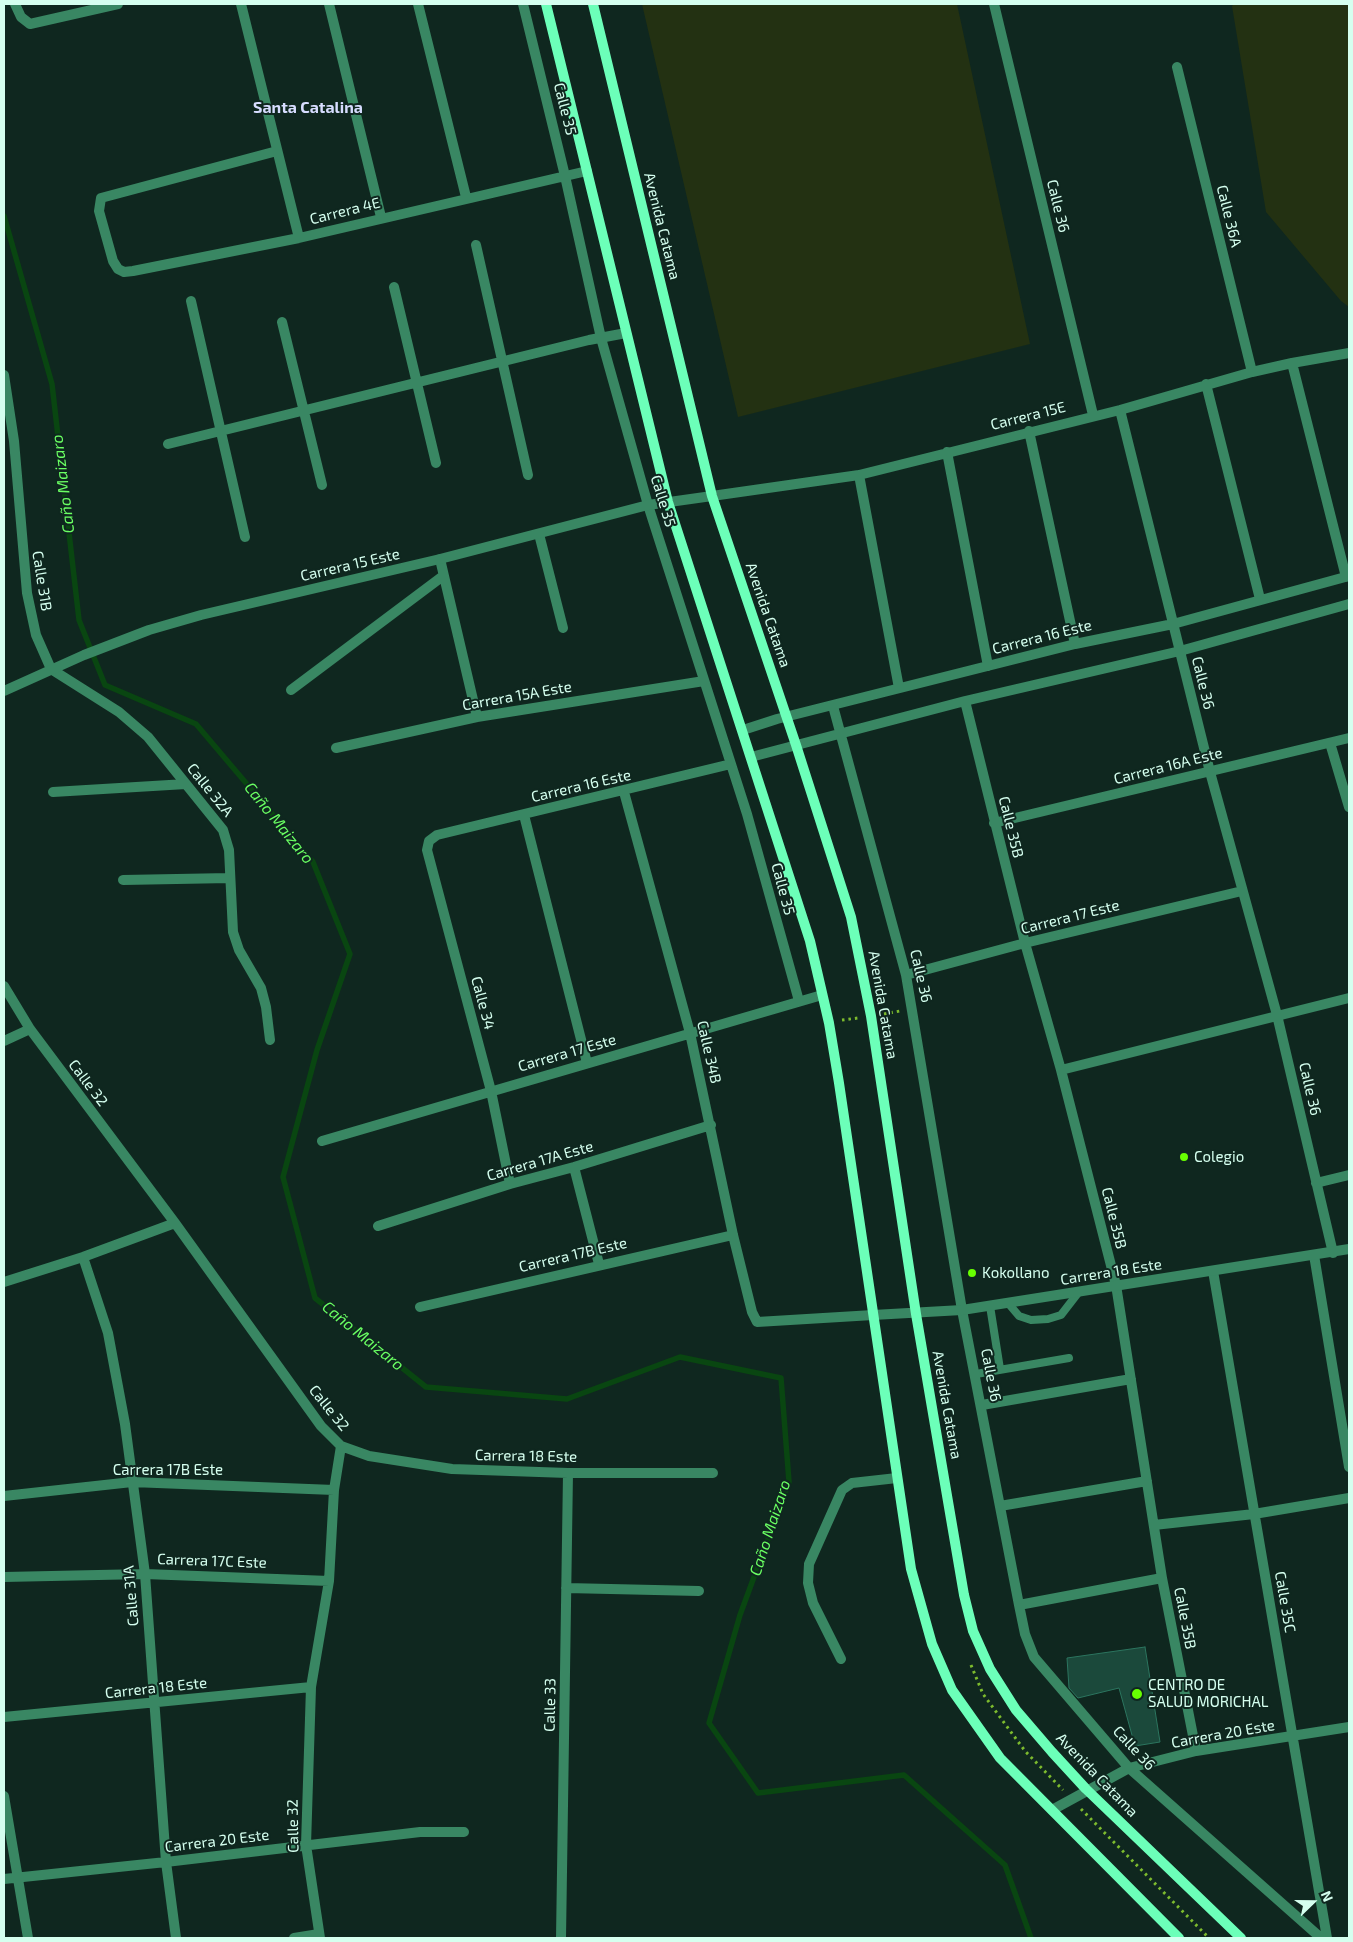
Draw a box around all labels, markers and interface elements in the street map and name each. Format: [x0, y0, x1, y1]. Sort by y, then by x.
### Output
street label: Calle 35 [550, 81, 580, 137]
district label: Santa Catalina [253, 98, 363, 118]
street label: Avenida Catama [640, 171, 684, 281]
street label: Calle 36 [1043, 178, 1073, 234]
street label: Calle 36A [1213, 183, 1245, 249]
street label: Carrera 4E [308, 194, 382, 228]
street label: Carrera 15E [989, 398, 1067, 434]
water label: Caño Maizaro [47, 433, 79, 535]
street label: Calle 35 [647, 473, 679, 529]
street label: Carrera 15 Este [299, 545, 401, 585]
street label: Calle 31B [28, 550, 56, 612]
street label: Avenida Catama [742, 560, 794, 670]
street label: Carrera 16 Este [990, 616, 1094, 658]
street label: Calle 36 [1188, 655, 1218, 711]
street label: Carrera 15A Este [461, 678, 573, 714]
street label: Carrera 16A Este [1112, 744, 1224, 788]
street label: Calle 32A [183, 760, 237, 820]
street label: Carrera 16 Este [529, 766, 633, 806]
water label: Caño Maizaro [240, 778, 318, 868]
street label: Calle 35B [995, 794, 1027, 860]
street label: Calle 35 [767, 861, 799, 917]
street label: Carrera 17 Este [1019, 896, 1121, 938]
street label: Calle 36 [906, 948, 936, 1004]
street label: Avenida Catama [865, 949, 901, 1061]
street label: Calle 34 [467, 974, 499, 1032]
street label: Calle 34B [693, 1019, 725, 1085]
street label: Carrera 17 Este [516, 1030, 618, 1076]
street label: Calle 32 [65, 1056, 111, 1110]
street label: Calle 36 [1295, 1061, 1325, 1117]
street label: Carrera 17A Este [485, 1137, 595, 1185]
place label: Colegio [1194, 1148, 1244, 1166]
marker: Colegio [1178, 1151, 1190, 1163]
street label: Calle 35B [1098, 1185, 1130, 1251]
street label: Carrera 17B Este [517, 1234, 629, 1276]
street label: Carrera 18 Este [1059, 1255, 1163, 1289]
place label: Kokollano [982, 1264, 1049, 1282]
marker: Kokollano [966, 1267, 978, 1279]
water label: Caño Maizaro [318, 1297, 408, 1375]
street label: Calle 36 [977, 1347, 1005, 1403]
street label: Avenida Catama [929, 1349, 965, 1461]
street label: Calle 32 [305, 1381, 353, 1435]
street label: Carrera 18 Este [475, 1446, 577, 1466]
street label: Carrera 17B Este [113, 1461, 223, 1479]
water label: Caño Maizaro [745, 1478, 795, 1578]
street label: Carrera 17C Este [157, 1550, 267, 1572]
street label: Calle 31A [119, 1565, 143, 1627]
street label: Calle 35C [1271, 1570, 1299, 1634]
street label: Calle 35B [1170, 1585, 1200, 1651]
street label: Carrera 18 Este [104, 1674, 208, 1702]
place label: CENTRO DE SALUD MORICHAL [1148, 1676, 1268, 1711]
street label: Calle 33 [541, 1678, 559, 1732]
marker: CENTRO DE SALUD MORICHAL [1130, 1687, 1144, 1701]
street label: Carrera 20 Este [1170, 1716, 1276, 1752]
street label: Calle 36 [1109, 1722, 1159, 1774]
street label: Avenida Catama [1052, 1729, 1142, 1821]
street label: Calle 32 [284, 1799, 302, 1853]
street label: Carrera 20 Este [164, 1826, 270, 1856]
north arrow [1288, 1877, 1338, 1927]
text: N [1318, 1888, 1337, 1904]

